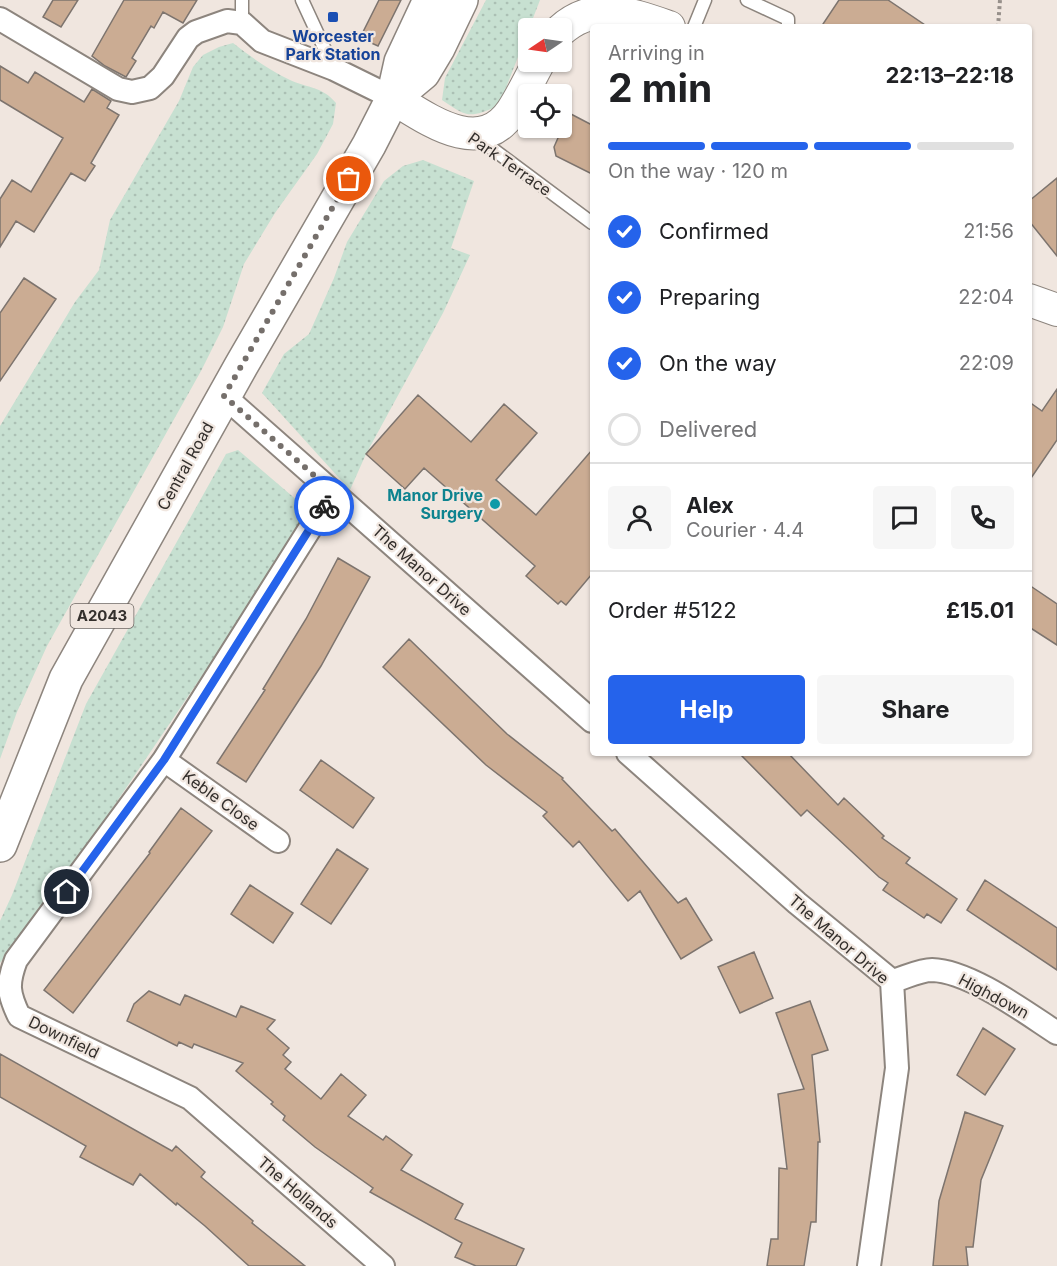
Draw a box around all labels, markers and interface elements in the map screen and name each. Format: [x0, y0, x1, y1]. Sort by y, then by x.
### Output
marker: Worcester Park Station [326, 10, 340, 24]
north arrow [518, 18, 572, 72]
map controls [518, 18, 572, 138]
place label: Worcester Park Station [286, 26, 380, 64]
text: Arriving in [608, 41, 705, 65]
text: 22:13–22:18 [885, 62, 1014, 88]
text: 2 min [608, 64, 712, 111]
button: locate [518, 84, 572, 138]
street label: Park Terrace [465, 128, 555, 200]
pin [323, 153, 374, 204]
text: On the way · 120 m [608, 159, 788, 183]
icon: bag [332, 162, 365, 195]
icon: check [608, 215, 641, 248]
text: Confirmed [659, 218, 769, 244]
text: 21:56 [963, 219, 1014, 243]
icon: check [608, 281, 641, 314]
text: Preparing [659, 284, 760, 310]
text: 22:04 [958, 285, 1014, 309]
icon: check [608, 347, 641, 380]
text: On the way [659, 350, 777, 376]
text: 22:09 [959, 351, 1014, 375]
text: Delivered [659, 416, 757, 442]
street label: Central Road [153, 418, 217, 514]
courier [294, 476, 354, 536]
place label: Manor Drive Surgery [387, 485, 483, 523]
button: person [608, 486, 671, 549]
button: chat [873, 486, 936, 549]
button: phone [951, 486, 1014, 549]
icon: bike [308, 490, 341, 523]
text: Alex [686, 492, 734, 518]
marker: Manor Drive Surgery [488, 497, 502, 511]
text: Courier · 4.4 [686, 518, 804, 542]
street label: The Manor Drive [368, 520, 476, 620]
text: Order #5122 [608, 597, 737, 623]
text: £15.01 [946, 597, 1014, 623]
road number: A2043 [70, 604, 134, 628]
button: Help [608, 675, 805, 744]
button: Share [817, 675, 1014, 744]
street label: Keble Close [179, 765, 263, 835]
pin [41, 866, 92, 917]
icon: home [50, 875, 83, 908]
street label: The Manor Drive [785, 890, 893, 988]
street label: Highdown [955, 969, 1033, 1023]
street label: Downfield [25, 1011, 103, 1063]
street label: The Hollands [254, 1152, 342, 1232]

